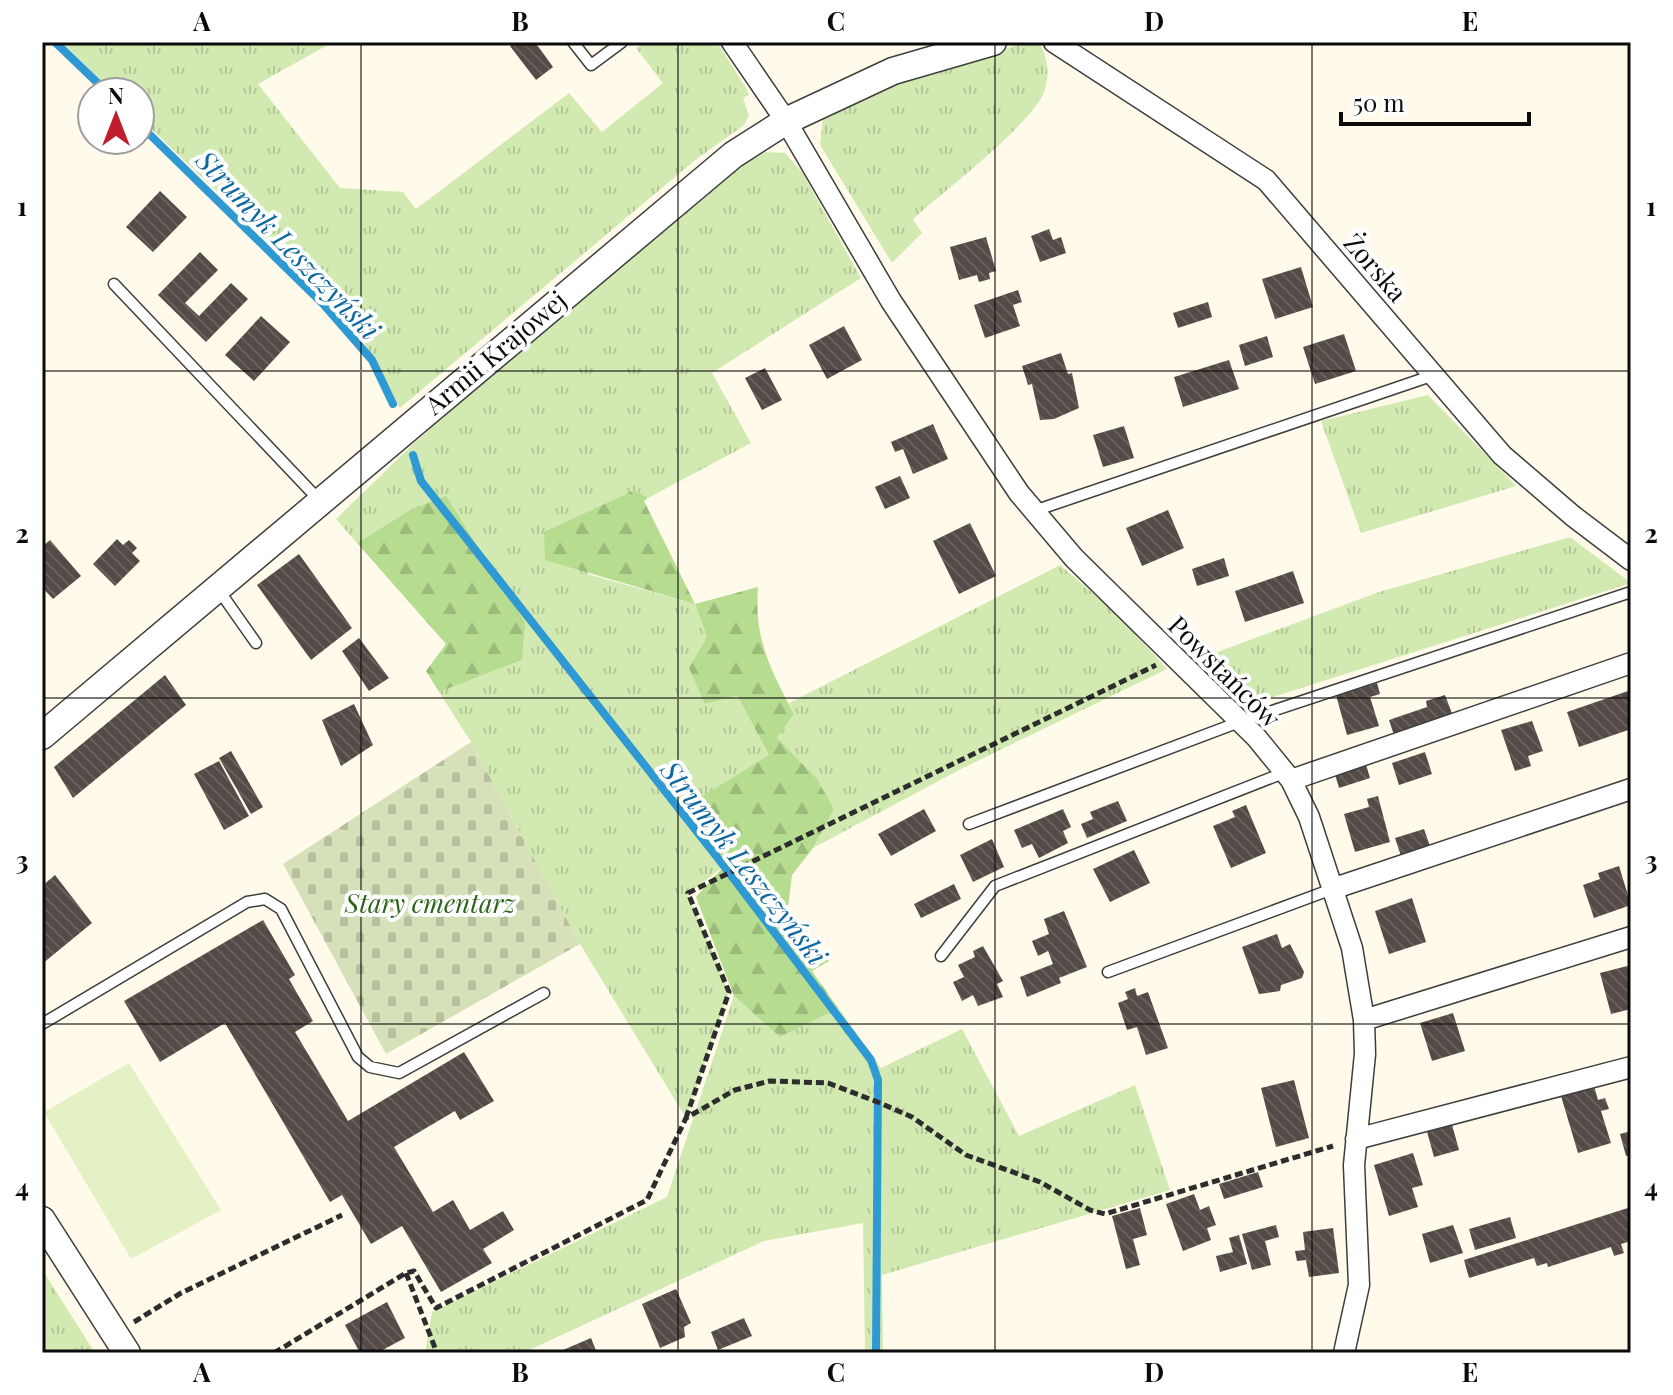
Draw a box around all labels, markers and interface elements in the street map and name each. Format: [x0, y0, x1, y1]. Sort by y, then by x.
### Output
text: A [192, 3, 211, 38]
text: B [511, 3, 529, 38]
text: C [827, 3, 845, 38]
text: D [1144, 3, 1164, 38]
text: E [1462, 3, 1478, 38]
north arrow [76, 76, 156, 156]
scale bar [1341, 76, 1529, 126]
text: N [108, 80, 124, 110]
text: 50 m [1353, 86, 1405, 118]
water label: Strumyk Leszczyński [188, 141, 389, 347]
text: 1 [17, 188, 27, 223]
text: 1 [1646, 188, 1656, 223]
street label: Żorska [1337, 225, 1415, 309]
street label: Armii Krajowej [416, 282, 573, 422]
text: 2 [15, 515, 29, 550]
text: 2 [1644, 515, 1658, 550]
street label: Powstańców [1161, 607, 1289, 735]
water label: Strumyk Leszczyński [653, 751, 837, 972]
text: 3 [16, 842, 28, 877]
text: 3 [1645, 842, 1657, 877]
park label: Stary cmentarz [344, 885, 517, 920]
text: 4 [15, 1169, 29, 1204]
text: 4 [1644, 1169, 1658, 1204]
text: A [192, 1354, 211, 1389]
text: B [511, 1354, 529, 1389]
text: C [827, 1354, 845, 1389]
text: D [1144, 1354, 1164, 1389]
text: E [1462, 1354, 1478, 1389]

